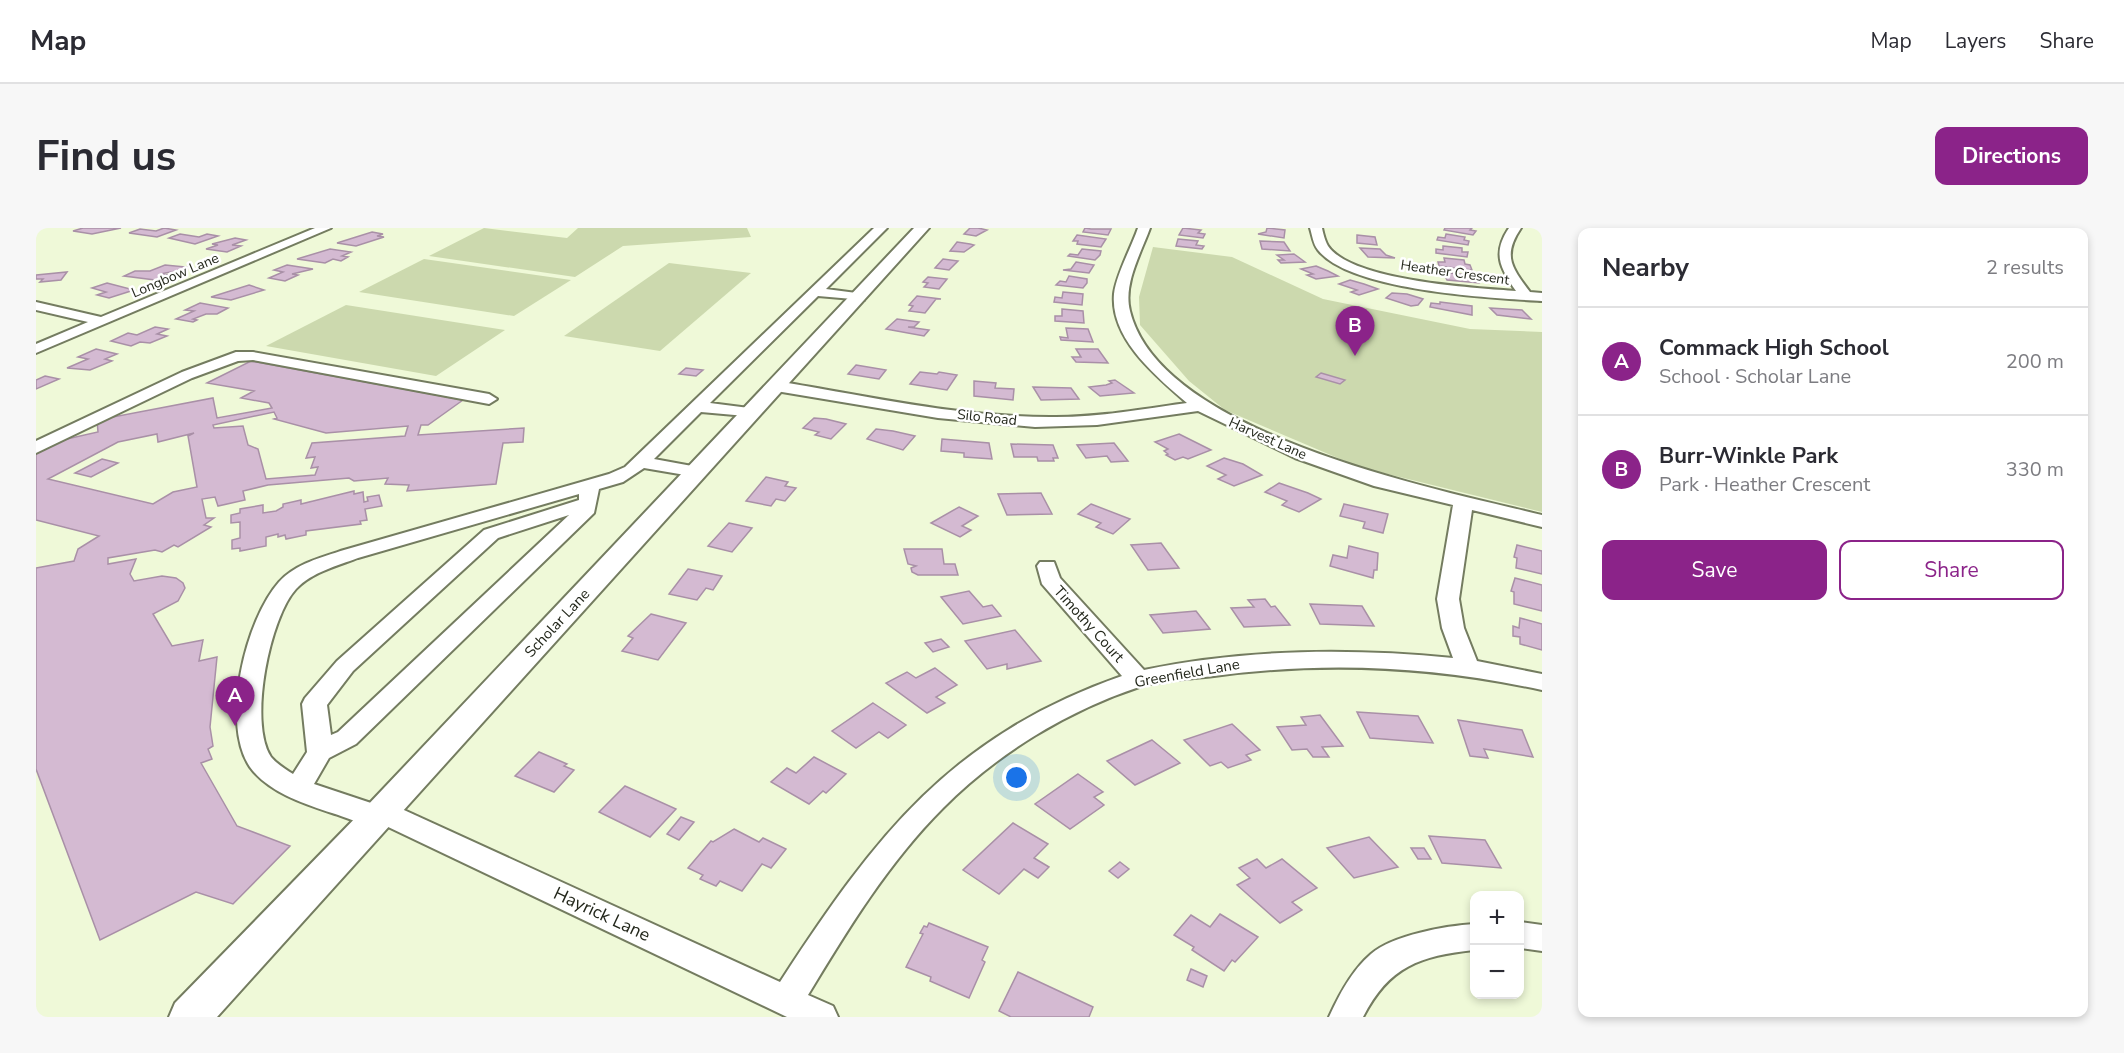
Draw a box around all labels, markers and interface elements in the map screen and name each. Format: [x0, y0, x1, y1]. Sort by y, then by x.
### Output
text: Map [30, 22, 86, 60]
text: Map [1870, 27, 1912, 55]
text: Layers [1945, 27, 2006, 55]
text: Share [2039, 27, 2094, 55]
button: Directions [1935, 127, 2088, 185]
text: Find us [36, 128, 176, 185]
street label: Longbow Lane [129, 249, 222, 302]
text: Nearby [1602, 250, 1689, 285]
text: 2 results [1986, 254, 2064, 281]
street label: Heather Crescent [1399, 255, 1511, 290]
pin: B [1336, 306, 1374, 356]
text: Commack High School [1659, 333, 1889, 363]
text: A [1614, 348, 1629, 375]
text: 200 m [2006, 348, 2064, 375]
text: School · Scholar Lane [1659, 363, 1851, 390]
street label: Silo Road [956, 405, 1018, 430]
street label: Harvest Lane [1226, 413, 1310, 464]
text: Burr-Winkle Park [1659, 441, 1838, 471]
text: B [1615, 456, 1628, 483]
text: 330 m [2006, 456, 2064, 483]
text: Park · Heather Crescent [1659, 471, 1870, 498]
button: Save [1602, 540, 1827, 600]
button: Share [1839, 540, 2064, 600]
street label: Timothy Court [1049, 582, 1129, 667]
street label: Scholar Lane [520, 584, 594, 662]
street label: Greenfield Lane [1133, 654, 1241, 692]
pin: A [216, 676, 254, 726]
your location [1002, 763, 1031, 792]
street label: Hayrick Lane [550, 881, 654, 947]
map controls [1470, 891, 1524, 999]
button: + [1470, 891, 1524, 945]
button: − [1470, 945, 1524, 999]

